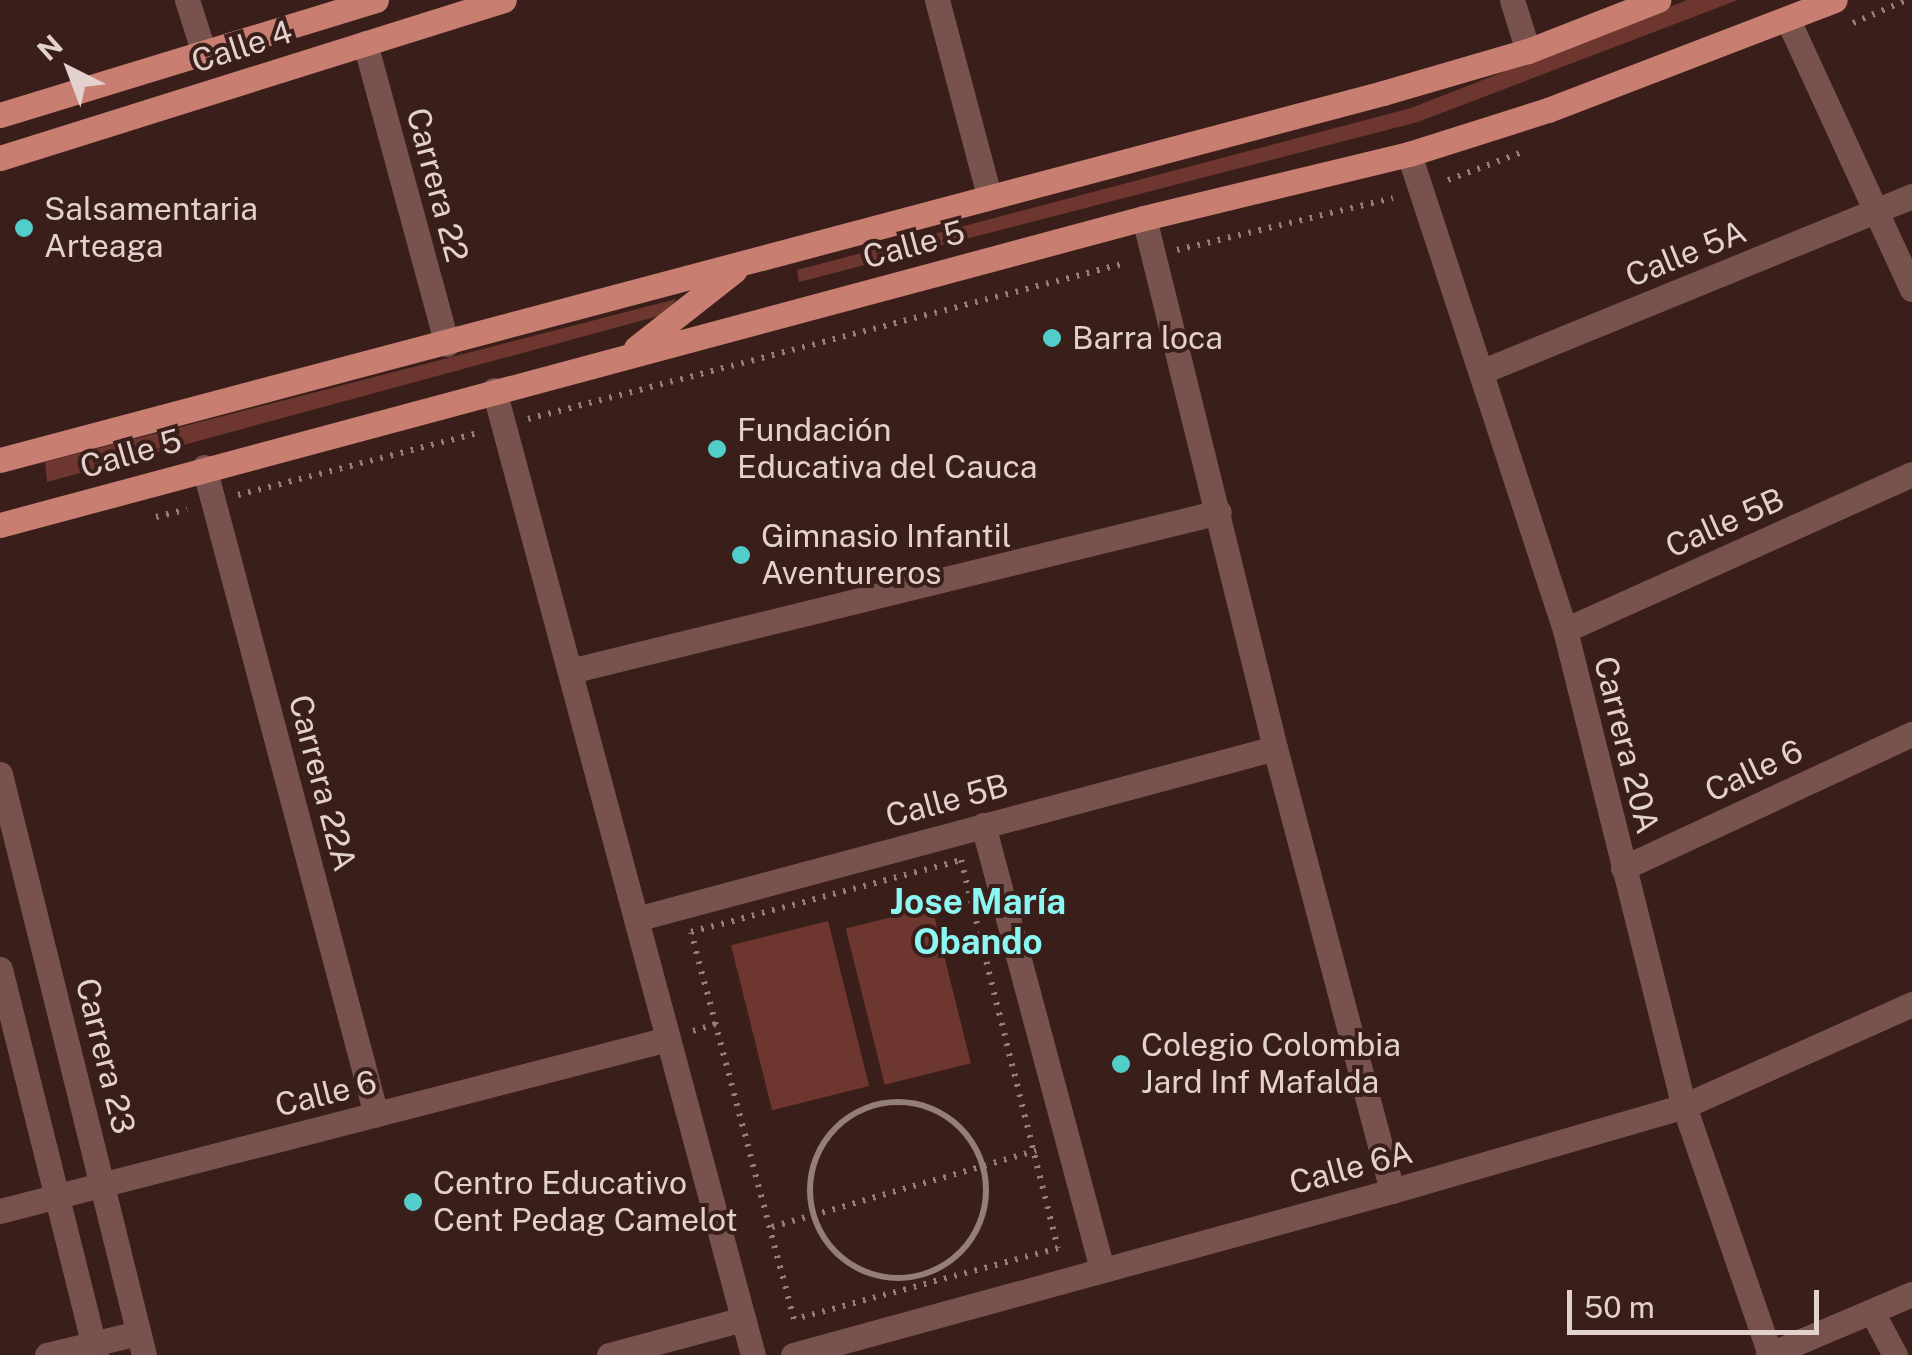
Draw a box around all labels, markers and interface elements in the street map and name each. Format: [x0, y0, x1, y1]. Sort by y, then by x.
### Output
street label: Calle 4 [187, 13, 297, 81]
north arrow [20, 20, 120, 120]
text: N [30, 28, 69, 67]
street label: Carrera 22 [398, 104, 476, 266]
place label: Salsamentaria Arteaga [44, 191, 258, 266]
street label: Calle 5A [1620, 212, 1752, 296]
street label: Calle 5 [859, 213, 969, 277]
marker: Salsamentaria Arteaga [13, 217, 35, 239]
place label: Barra loca [1072, 319, 1223, 357]
marker: Barra loca [1041, 327, 1063, 349]
place label: Fundación Educativa del Cauca [737, 412, 1038, 487]
street label: Calle 5 [76, 421, 186, 487]
marker: Fundación Educativa del Cauca [706, 438, 728, 460]
street label: Calle 5B [1660, 480, 1790, 566]
place label: Gimnasio Infantil Aventureros [761, 518, 1012, 593]
marker: Gimnasio Infantil Aventureros [730, 544, 752, 566]
street label: Carrera 20A [1585, 652, 1667, 838]
street label: Carrera 22A [280, 691, 364, 875]
street label: Calle 6 [1699, 732, 1809, 810]
street label: Calle 5B [881, 766, 1013, 836]
district label: Jose María Obando [890, 881, 1066, 963]
street label: Carrera 23 [67, 974, 143, 1138]
place label: Colegio Colombia Jard Inf Mafalda [1141, 1027, 1401, 1102]
marker: Colegio Colombia Jard Inf Mafalda [1110, 1053, 1132, 1075]
street label: Calle 6 [271, 1063, 381, 1125]
street label: Calle 6A [1285, 1133, 1417, 1203]
place label: Centro Educativo Cent Pedag Camelot [433, 1165, 738, 1240]
marker: Centro Educativo Cent Pedag Camelot [402, 1191, 424, 1213]
scale bar [1572, 1270, 1824, 1332]
text: 50 m [1584, 1289, 1655, 1325]

